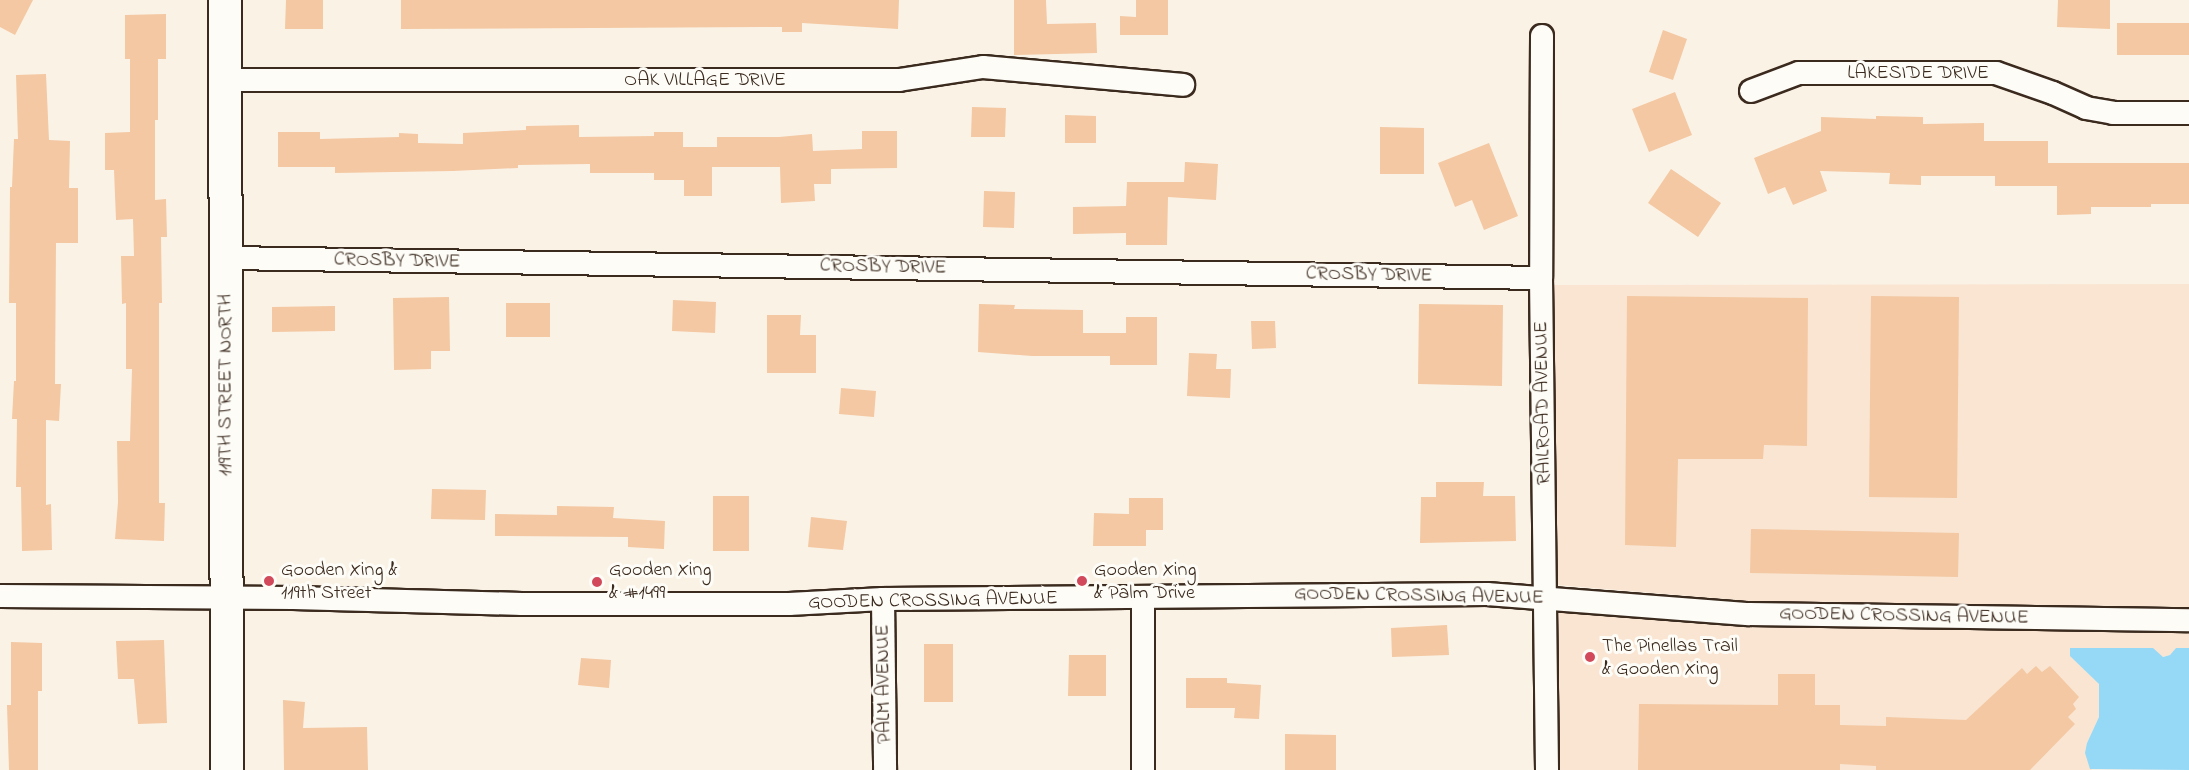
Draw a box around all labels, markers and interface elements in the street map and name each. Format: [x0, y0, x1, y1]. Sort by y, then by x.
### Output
street label: LAKESIDE DRIVE [1847, 61, 1989, 85]
street label: OAK VILLAGE DRIVE [624, 68, 786, 92]
street label: CROSBY DRIVE [333, 248, 461, 274]
street label: CROSBY DRIVE [819, 254, 947, 280]
street label: CROSBY DRIVE [1305, 262, 1433, 288]
street label: 119TH STREET NORTH [214, 294, 238, 476]
street label: RAILROAD AVENUE [1530, 321, 1556, 485]
place label: Gooden Xing & 119th Street [281, 558, 398, 605]
place label: Gooden Xing & #1499 [609, 558, 711, 605]
place label: Gooden Xing & Palm Drive [1094, 558, 1196, 605]
marker: Gooden Xing & 119th Street [262, 574, 276, 588]
marker: Gooden Xing & Palm Drive [1075, 574, 1089, 588]
marker: Gooden Xing & #1499 [590, 575, 604, 589]
street label: GOODEN CROSSING AVENUE [1294, 582, 1544, 610]
street label: GOODEN CROSSING AVENUE [808, 587, 1058, 615]
street label: GOODEN CROSSING AVENUE [1779, 602, 2029, 630]
street label: PALM AVENUE [871, 624, 897, 744]
place label: The Pinellas Trail & Gooden Xing [1602, 634, 1738, 681]
marker: The Pinellas Trail & Gooden Xing [1583, 650, 1597, 664]

